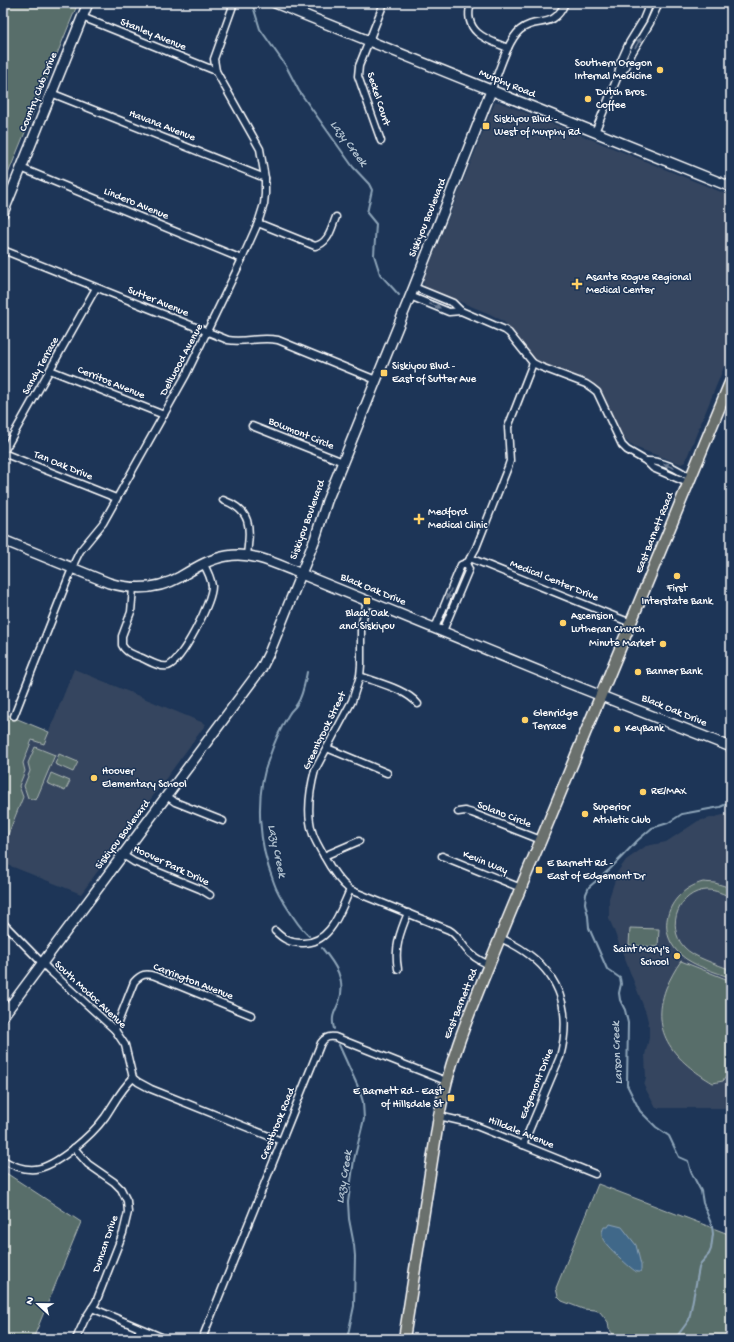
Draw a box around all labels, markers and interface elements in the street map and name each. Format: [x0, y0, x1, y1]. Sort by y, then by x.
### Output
street label: Stanley Avenue [118, 16, 188, 54]
one-way arrow [634, 38, 642, 48]
street label: Country Club Drive [18, 50, 60, 133]
place label: Southern Oregon Internal Medicine [575, 58, 653, 83]
marker: Southern Oregon Internal Medicine [655, 65, 665, 75]
street label: Murphy Road [477, 67, 539, 101]
street label: Seckel Court [364, 71, 393, 129]
place label: Dutch Bros. Coffee [595, 87, 648, 112]
marker: Dutch Bros. Coffee [583, 94, 593, 104]
street label: Havana Avenue [127, 108, 197, 144]
place label: Siskiyou Blvd - West of Murphy Rd [494, 114, 582, 139]
water label: Lazy Creek [326, 118, 371, 171]
marker: Siskiyou Blvd - West of Murphy Rd [481, 121, 491, 131]
street label: Siskiyou Boulevard [407, 176, 450, 259]
street label: Lindero Avenue [102, 186, 171, 223]
place label: Asante Rogue Regional Medical Center [586, 272, 692, 297]
marker: Asante Rogue Regional Medical Center [571, 278, 583, 290]
street label: Sutter Avenue [126, 284, 190, 320]
one-way arrow [429, 304, 441, 310]
street label: Dellwood Avenue [158, 322, 206, 399]
street label: Sandy Terrace [20, 335, 62, 397]
place label: Siskiyou Blvd - East of Sutter Ave [392, 361, 477, 386]
street label: Cerritos Avenue [75, 364, 147, 402]
marker: Siskiyou Blvd - East of Sutter Ave [379, 368, 389, 378]
street label: Bowmont Circle [265, 415, 336, 453]
street label: Tan Oak Drive [31, 448, 94, 483]
one-way arrow [663, 462, 675, 468]
street label: Siskiyou Boulevard [288, 477, 328, 561]
street label: East Barnett Road [633, 489, 677, 575]
place label: Medford Medical Clinic [428, 506, 488, 532]
marker: Medford Medical Clinic [413, 513, 425, 525]
street label: Medical Center Drive [508, 558, 600, 604]
street label: Black Oak Drive [338, 571, 408, 609]
marker: First Interstate Bank [672, 571, 682, 581]
place label: First Interstate Bank [641, 583, 714, 608]
one-way arrow [446, 588, 452, 599]
marker: Black Oak and Siskiyou [362, 596, 372, 606]
place label: Black Oak and Siskiyou [339, 608, 395, 633]
place label: Ascension Lutheran Church [571, 611, 645, 636]
marker: Ascension Lutheran Church [558, 618, 568, 628]
place label: Minute Market [589, 638, 657, 650]
marker: Minute Market [658, 639, 668, 649]
place label: Banner Bank [645, 666, 703, 678]
marker: Banner Bank [633, 667, 643, 677]
street label: Greenbrook Street [301, 689, 350, 772]
street label: Black Oak Drive [639, 692, 709, 730]
place label: Glenridge Terrace [532, 708, 578, 733]
marker: Glenridge Terrace [520, 715, 530, 725]
place label: KeyBank [625, 723, 665, 735]
marker: KeyBank [612, 724, 622, 734]
place label: Hoover Elementary School [102, 766, 187, 791]
marker: Hoover Elementary School [89, 773, 99, 783]
place label: RE/MAX [651, 786, 687, 798]
marker: RE/MAX [638, 787, 648, 797]
street label: Siskiyou Boulevard [93, 797, 154, 872]
street label: Solano Circle [475, 799, 533, 831]
place label: Superior Athletic Club [593, 802, 651, 827]
marker: Superior Athletic Club [580, 809, 590, 819]
water label: Lazy Creek [264, 823, 289, 880]
street label: Hoover Park Drive [131, 843, 211, 889]
street label: Kevin Way [461, 849, 510, 878]
place label: E Barnett Rd - East of Edgemont Dr [547, 858, 646, 883]
marker: E Barnett Rd - East of Edgemont Dr [534, 865, 544, 875]
place label: Saint Mary's School [613, 944, 670, 969]
marker: Saint Mary's School [672, 951, 682, 961]
street label: South Modoc Avenue [52, 959, 129, 1032]
street label: Carrington Avenue [151, 961, 235, 1003]
street label: East Barnett Rd [441, 966, 481, 1041]
water label: Larson Creek [609, 1020, 627, 1085]
street label: Edgemont Drive [517, 1047, 557, 1121]
street label: Crestbrook Road [258, 1085, 299, 1162]
place label: E Barnett Rd - East of Hillsdale St [353, 1086, 445, 1111]
marker: E Barnett Rd - East of Hillsdale St [446, 1093, 456, 1103]
street label: Hilldale Avenue [486, 1114, 556, 1152]
water label: Lazy Creek [334, 1148, 356, 1205]
street label: Duncan Drive [90, 1214, 121, 1275]
north arrow [18, 1284, 58, 1324]
text: N [24, 1295, 37, 1307]

